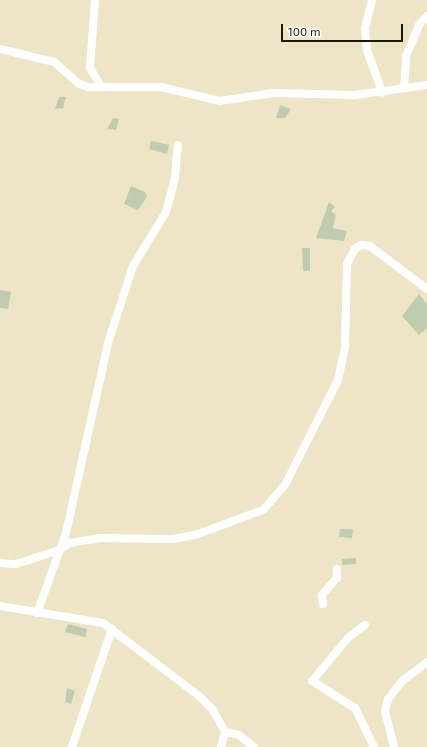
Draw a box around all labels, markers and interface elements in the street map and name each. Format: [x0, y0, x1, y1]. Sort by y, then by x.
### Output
scale bar [283, 16, 405, 42]
text: 100 m [288, 24, 320, 38]

